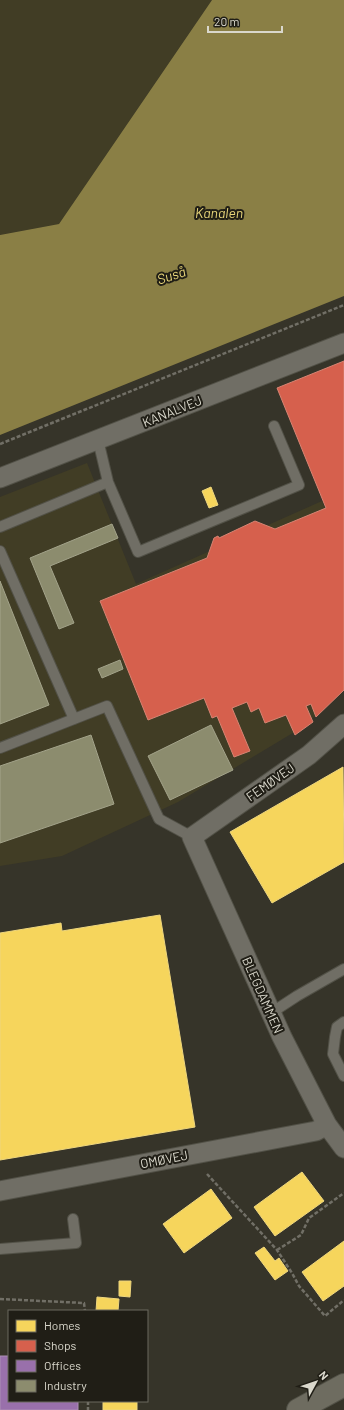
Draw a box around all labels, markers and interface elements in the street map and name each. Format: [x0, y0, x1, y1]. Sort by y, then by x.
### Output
scale bar [208, 8, 282, 34]
text: 20 m [214, 14, 240, 28]
water label: Kanalen [195, 204, 243, 221]
water label: Suså [155, 262, 187, 288]
street label: KANALVEJ [140, 392, 204, 430]
street label: FEMØVEJ [243, 760, 297, 804]
street label: BLEGDAMMEN [239, 954, 287, 1036]
street label: OMØVEJ [139, 1147, 189, 1171]
legend [8, 1310, 148, 1402]
text: Homes [44, 1318, 81, 1332]
text: Shops [44, 1338, 77, 1352]
text: Offices [44, 1358, 81, 1372]
north arrow [296, 1362, 336, 1402]
text: N [317, 1368, 331, 1382]
text: Industry [44, 1378, 87, 1392]

